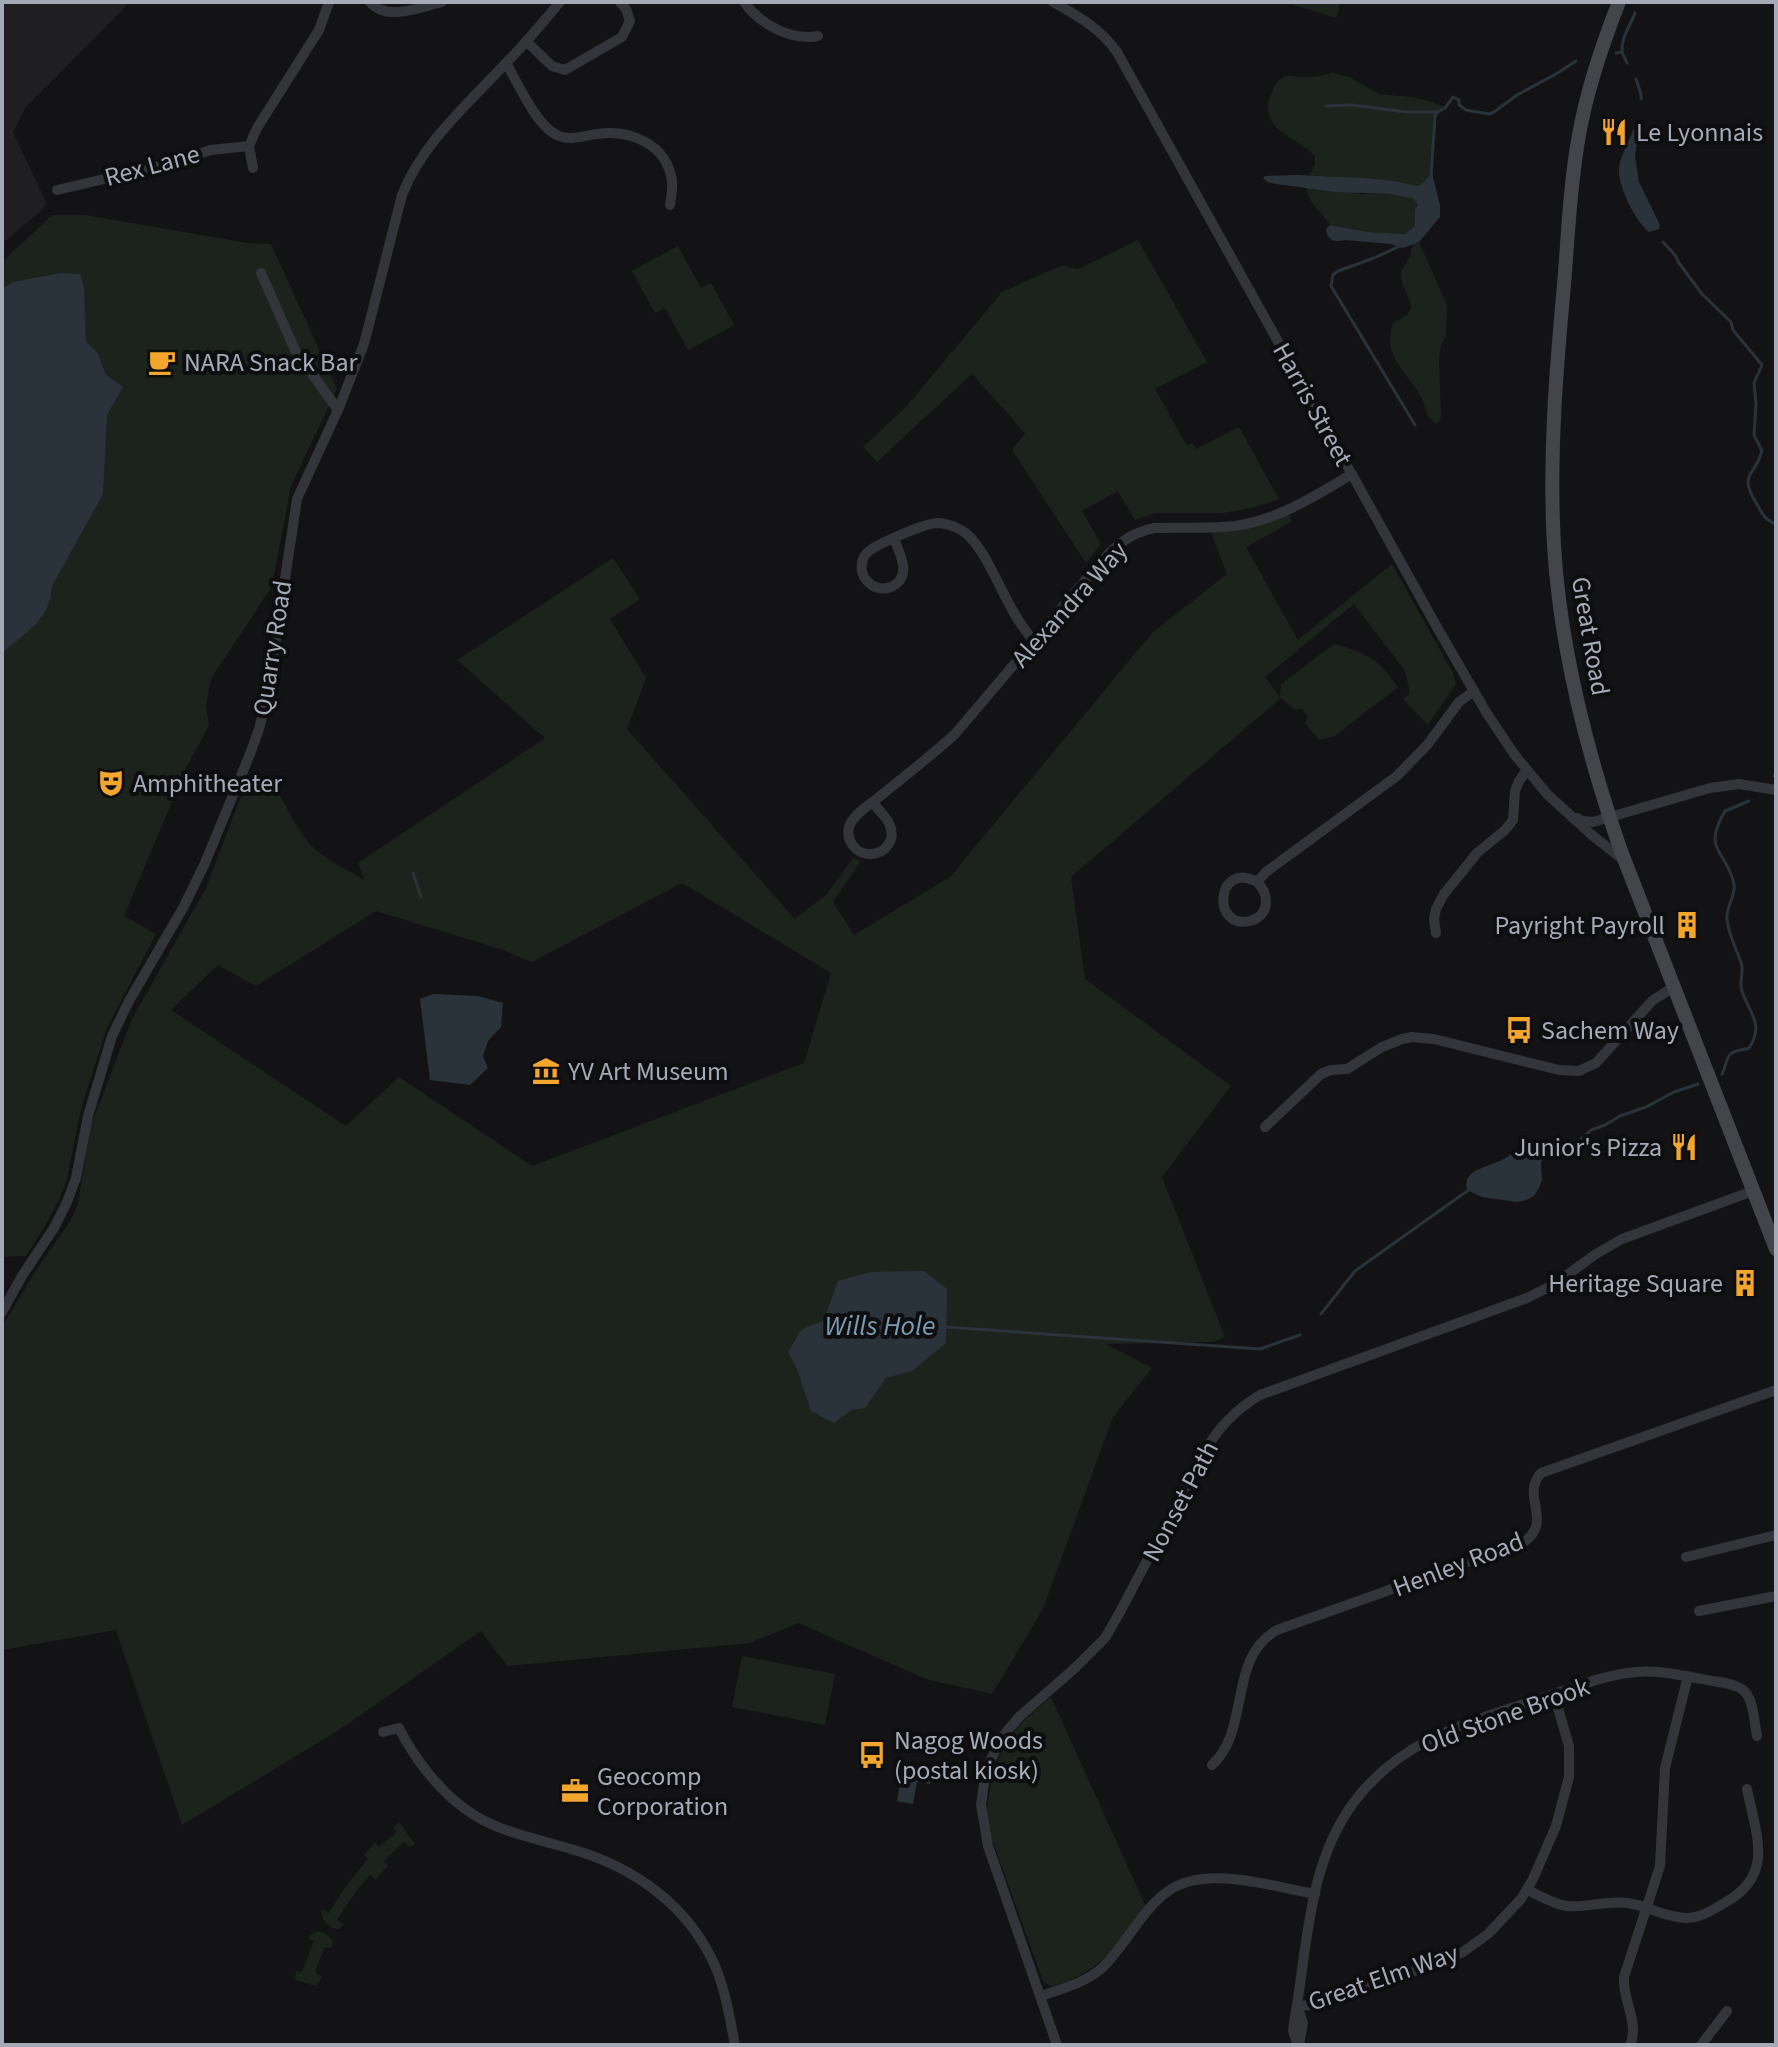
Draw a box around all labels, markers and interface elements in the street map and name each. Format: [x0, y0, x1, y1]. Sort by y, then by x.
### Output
place label: Le Lyonnais [1636, 114, 1763, 151]
restaurant icon: Le Lyonnais [1599, 117, 1629, 147]
street label: Rex Lane [101, 135, 204, 196]
street label: Harris Street [1263, 336, 1362, 473]
place label: NARA Snack Bar [184, 344, 358, 381]
cafe icon: NARA Snack Bar [147, 347, 177, 377]
street label: Alexandra Way [1003, 533, 1136, 676]
street label: Great Road [1562, 574, 1619, 698]
street label: Quarry Road [244, 578, 301, 718]
place label: Amphitheater [133, 765, 283, 802]
theatre icon: Amphitheater [96, 768, 126, 798]
place label: Payright Payroll [1495, 907, 1665, 944]
building icon: Payright Payroll [1672, 910, 1702, 940]
place label: Sachem Way [1541, 1012, 1679, 1049]
bus stop icon: Sachem Way [1504, 1015, 1534, 1045]
place label: YV Art Museum [567, 1053, 729, 1090]
museum icon: YV Art Museum [531, 1056, 561, 1086]
place label: Junior's Pizza [1514, 1129, 1662, 1166]
restaurant icon: Junior's Pizza [1669, 1132, 1699, 1162]
place label: Heritage Square [1548, 1265, 1723, 1302]
building icon: Heritage Square [1730, 1268, 1760, 1298]
water label: Wills Hole [825, 1306, 935, 1346]
street label: Nonset Path [1133, 1434, 1228, 1568]
street label: Henley Road [1388, 1523, 1529, 1606]
street label: Old Stone Brook [1416, 1668, 1595, 1763]
place label: Nagog Woods (postal kiosk) [894, 1722, 1043, 1789]
bus stop icon: Nagog Woods (postal kiosk) [857, 1740, 887, 1770]
place label: Geocomp Corporation [597, 1758, 728, 1825]
office icon: Geocomp Corporation [560, 1776, 590, 1806]
street label: Great Elm Way [1303, 1935, 1463, 2020]

